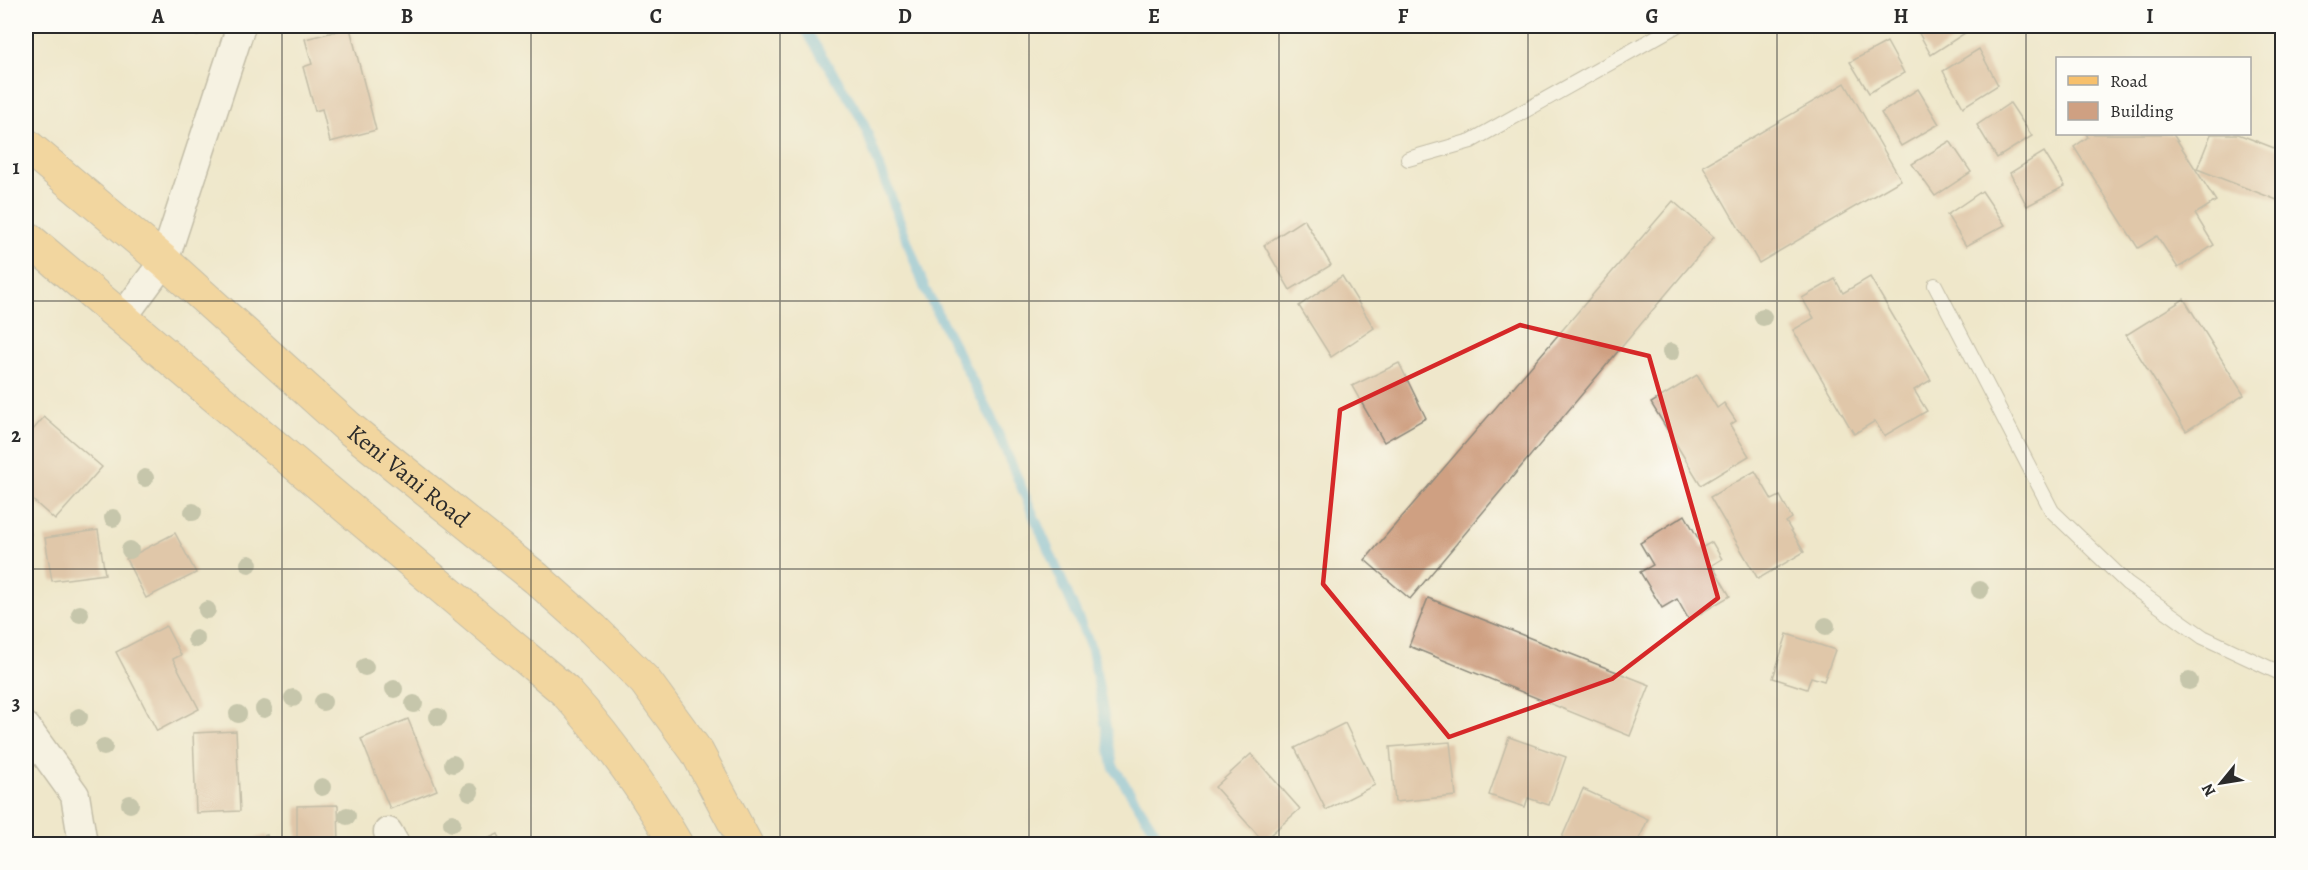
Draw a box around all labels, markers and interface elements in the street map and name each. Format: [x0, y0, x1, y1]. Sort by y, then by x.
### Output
text: A [151, 3, 165, 30]
text: B [401, 3, 413, 30]
text: C [650, 3, 662, 30]
text: D [898, 3, 912, 30]
text: E [1148, 3, 1160, 30]
text: F [1398, 3, 1409, 30]
text: G [1645, 3, 1659, 30]
text: H [1894, 3, 1909, 30]
text: I [2146, 3, 2154, 30]
legend [2056, 57, 2251, 135]
text: Road [2110, 69, 2148, 93]
text: Building [2110, 99, 2174, 123]
text: 1 [12, 154, 20, 181]
street label: Keni Vani Road [341, 417, 477, 535]
text: 2 [11, 422, 21, 449]
text: 3 [12, 690, 20, 717]
north arrow [2191, 753, 2251, 813]
text: N [2196, 779, 2221, 801]

